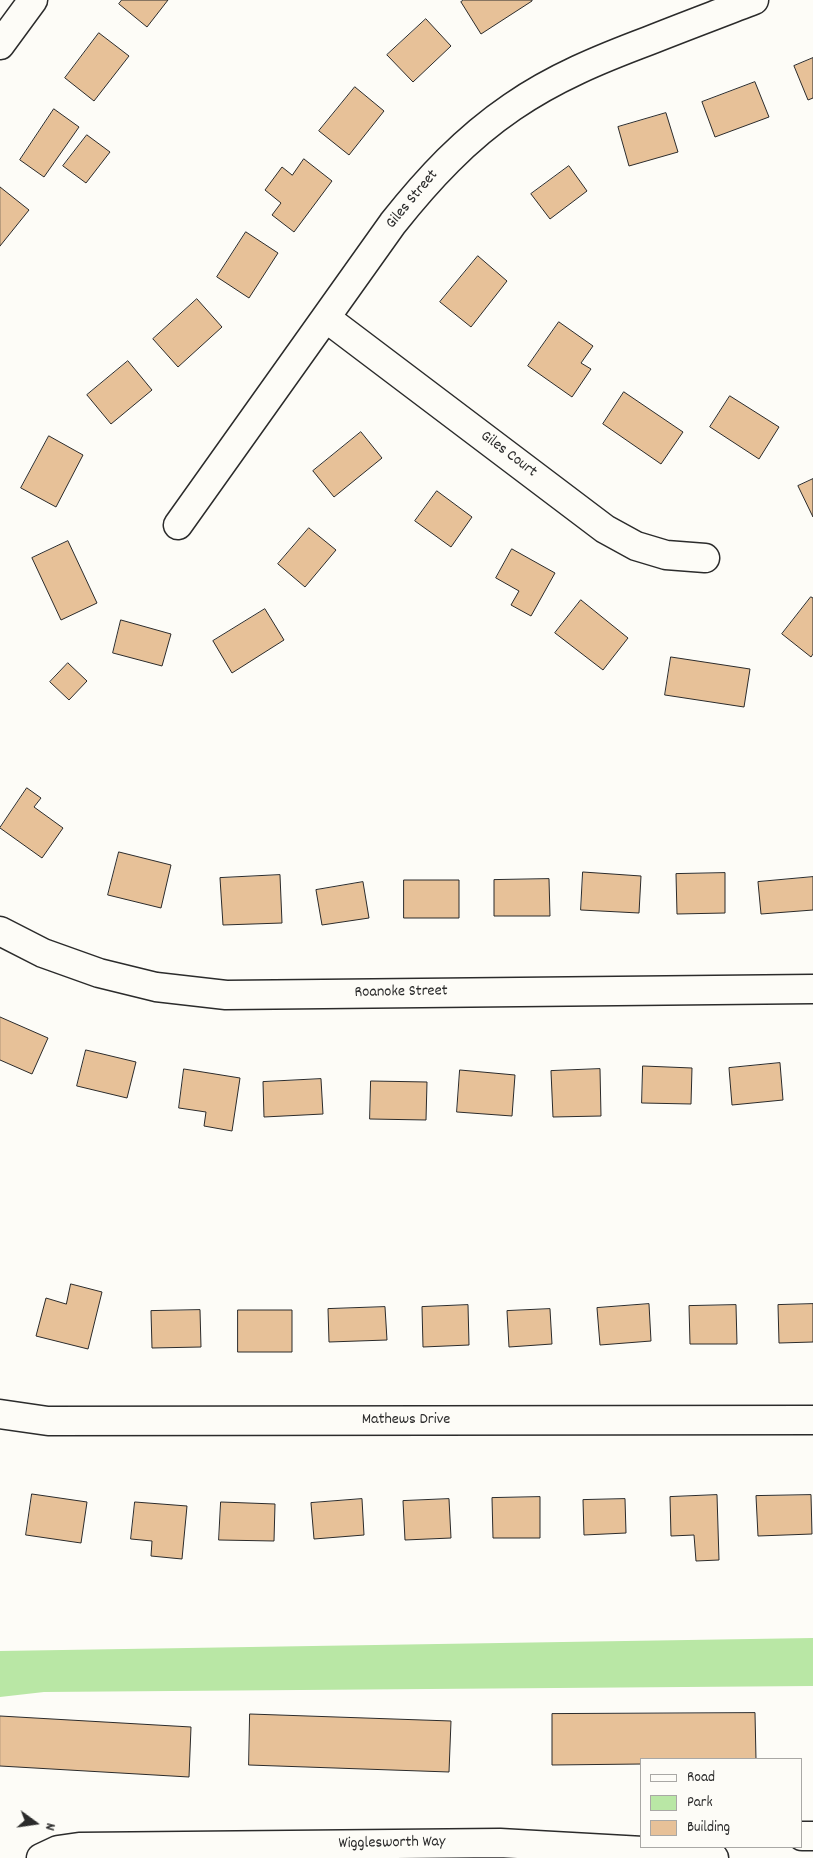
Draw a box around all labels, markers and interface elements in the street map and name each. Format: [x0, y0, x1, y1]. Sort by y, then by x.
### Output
street label: Giles Street [383, 167, 443, 233]
street label: Giles Court [476, 427, 540, 483]
street label: Roanoke Street [354, 983, 448, 1003]
street label: Mathews Drive [362, 1411, 450, 1431]
legend [640, 1758, 803, 1848]
text: Road [687, 1767, 715, 1789]
text: Park [687, 1792, 713, 1814]
north arrow [10, 1798, 60, 1848]
text: Building [687, 1817, 730, 1839]
text: N [39, 1821, 60, 1832]
street label: Wigglesworth Way [338, 1833, 446, 1855]

